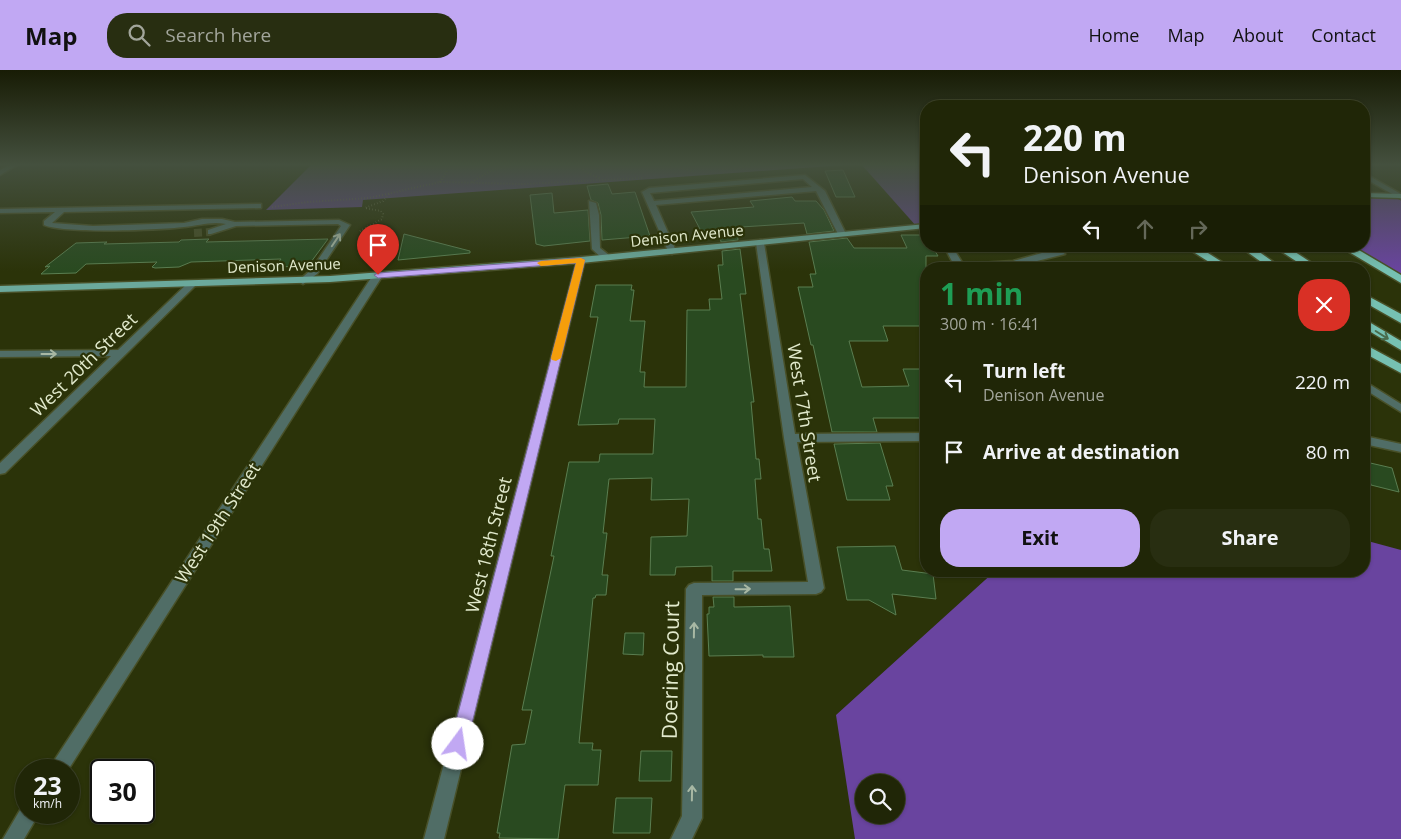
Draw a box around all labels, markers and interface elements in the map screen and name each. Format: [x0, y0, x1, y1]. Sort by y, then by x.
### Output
search box [107, 13, 457, 58]
text: Map [25, 19, 77, 52]
icon: search [125, 21, 153, 49]
text: Search here [165, 22, 271, 48]
text: Home [1089, 23, 1139, 47]
text: Map [1167, 23, 1205, 47]
text: About [1233, 23, 1283, 47]
text: Contact [1311, 23, 1376, 47]
text: 220 m [1023, 114, 1127, 161]
icon: left [940, 120, 1005, 185]
text: Denison Avenue [1023, 159, 1190, 189]
icon: left [1078, 215, 1106, 243]
icon: ahead [1131, 215, 1159, 243]
icon: right [1184, 215, 1212, 243]
street label: Denison Avenue [629, 219, 745, 251]
pin [357, 224, 399, 275]
icon: arrive [364, 231, 392, 259]
one-way arrow [331, 233, 341, 247]
street label: Denison Avenue [227, 253, 341, 277]
text: 1 min [940, 273, 1023, 314]
button: close [1298, 279, 1350, 331]
street label: West 20th Street [25, 307, 142, 421]
text: 300 m · 16:41 [940, 313, 1040, 335]
one-way arrow [1375, 330, 1389, 340]
street label: West 17th Street [782, 342, 828, 484]
one-way arrow [40, 349, 56, 359]
text: Turn left [983, 358, 1065, 384]
icon: left [940, 368, 968, 396]
text: 220 m [1295, 369, 1350, 395]
text: Denison Avenue [983, 384, 1104, 406]
icon: arrive [940, 438, 968, 466]
text: Arrive at destination [983, 439, 1180, 465]
text: 80 m [1306, 439, 1350, 465]
street label: West 19th Street [169, 457, 265, 587]
street label: West 18th Street [460, 474, 517, 615]
button: Exit [940, 509, 1140, 567]
button: Share [1150, 509, 1350, 567]
one-way arrow [734, 584, 751, 594]
street label: Doering Court [655, 601, 685, 739]
one-way arrow [689, 623, 699, 639]
position arrow [431, 717, 483, 769]
speed limit sign: 30 [90, 759, 155, 824]
text: 23 [33, 768, 62, 802]
map controls [855, 774, 905, 824]
button: search [855, 774, 905, 824]
one-way arrow [687, 785, 697, 802]
text: km/h [33, 795, 62, 812]

